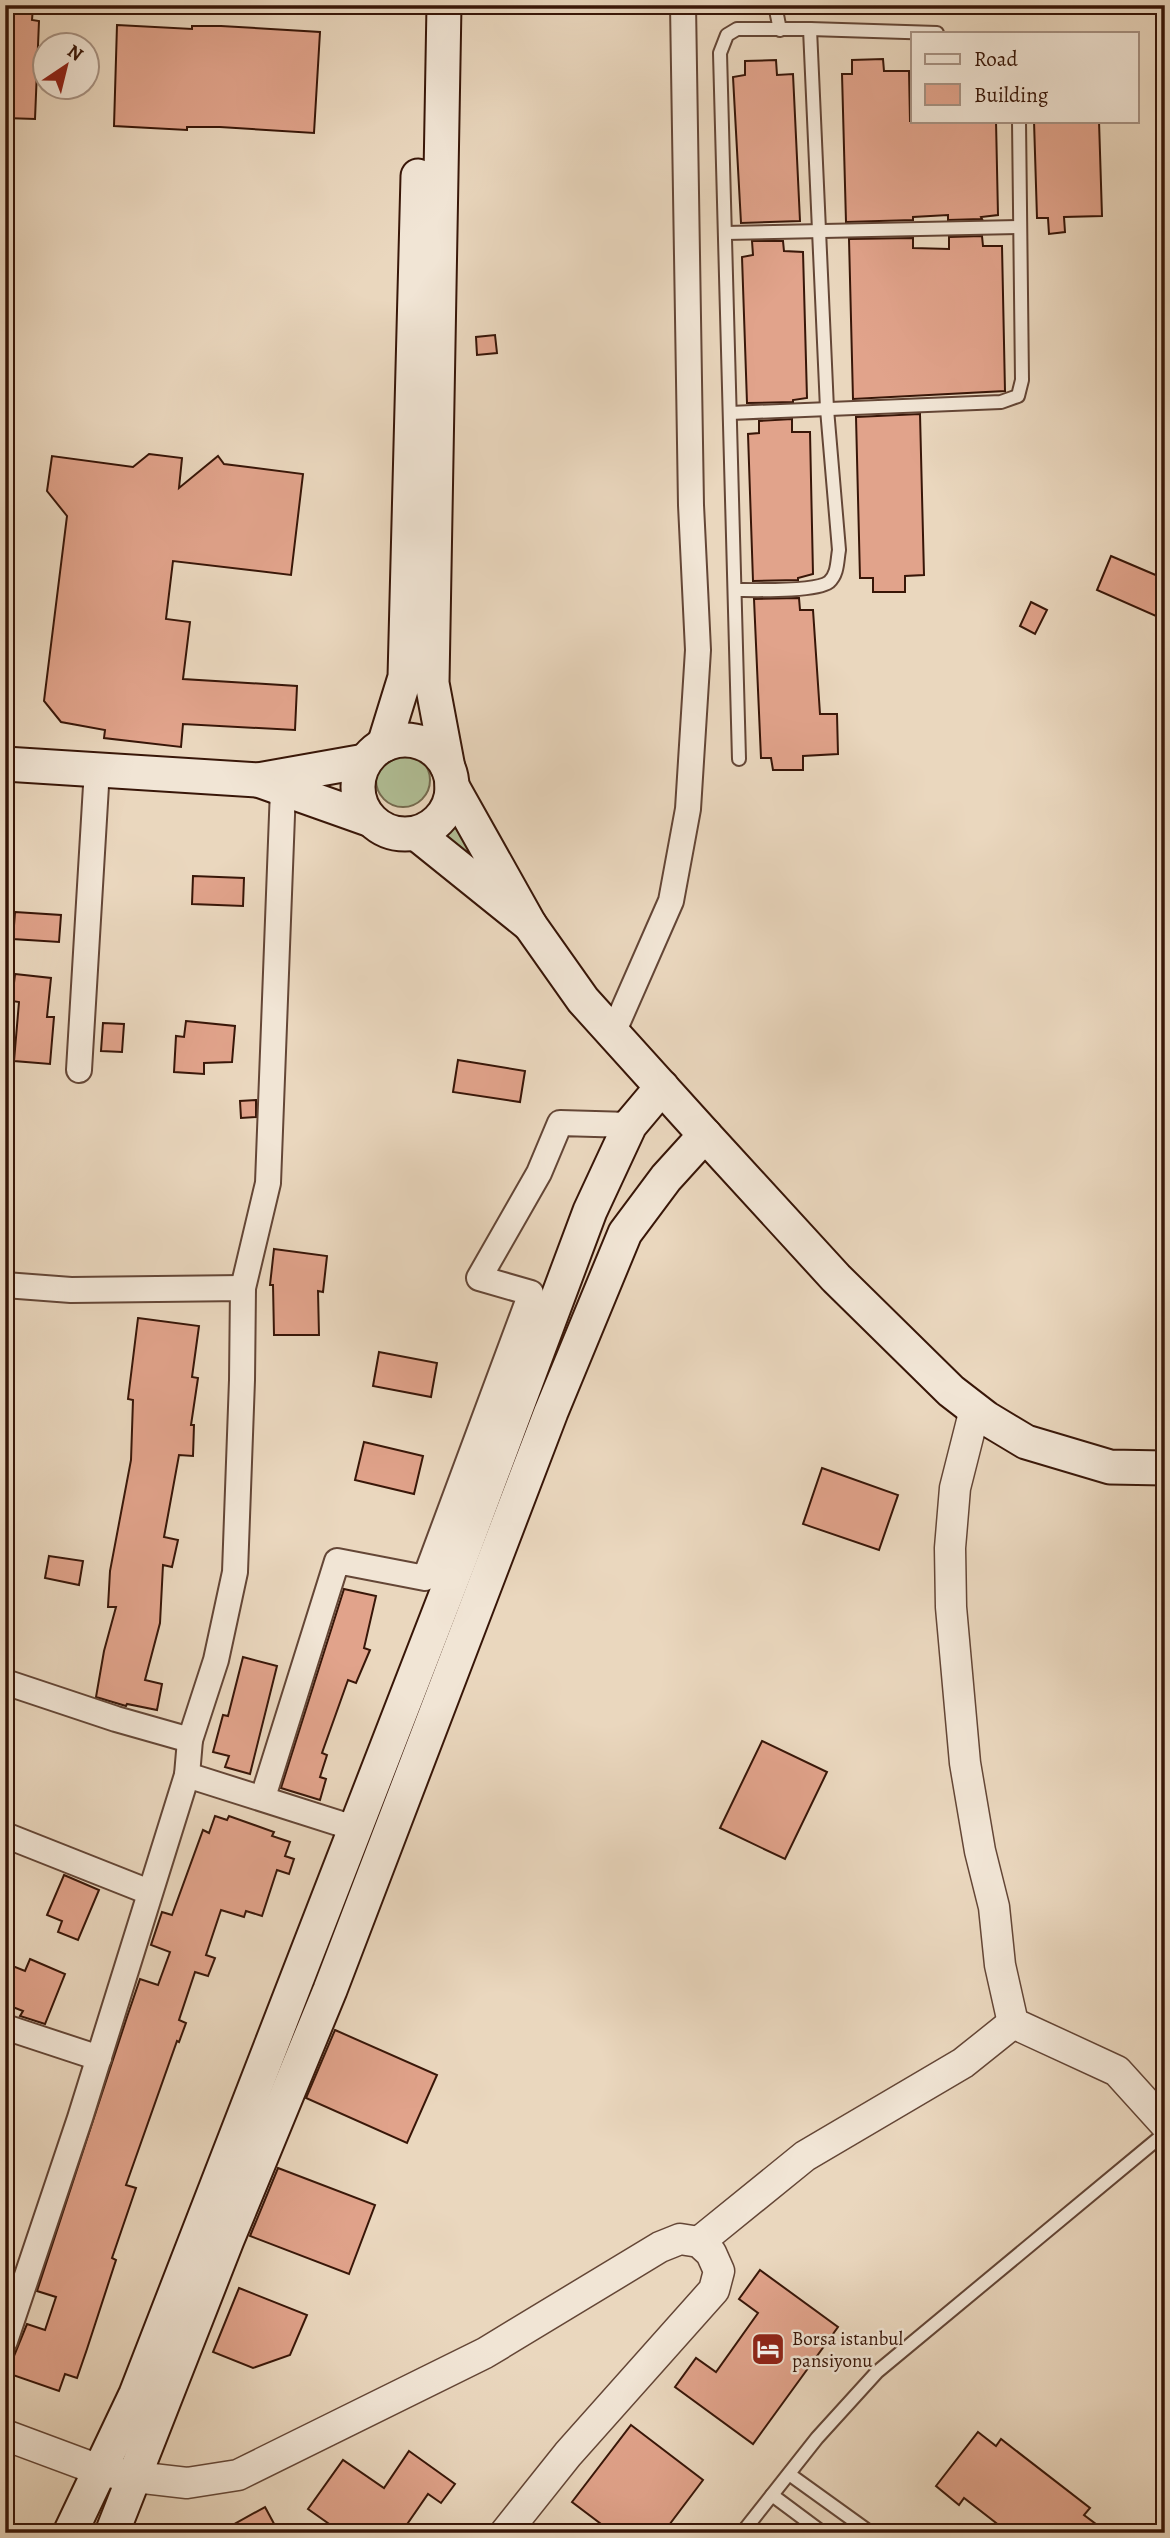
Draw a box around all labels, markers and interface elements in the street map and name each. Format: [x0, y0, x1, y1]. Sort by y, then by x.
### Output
north arrow [32, 32, 102, 102]
legend [911, 32, 1138, 122]
text: N [62, 38, 88, 68]
text: Road [974, 45, 1018, 73]
text: Building [974, 81, 1049, 109]
place label: Borsa istanbul pansiyonu [792, 2326, 904, 2374]
hotel icon: Borsa istanbul pansiyonu [749, 2330, 787, 2368]

